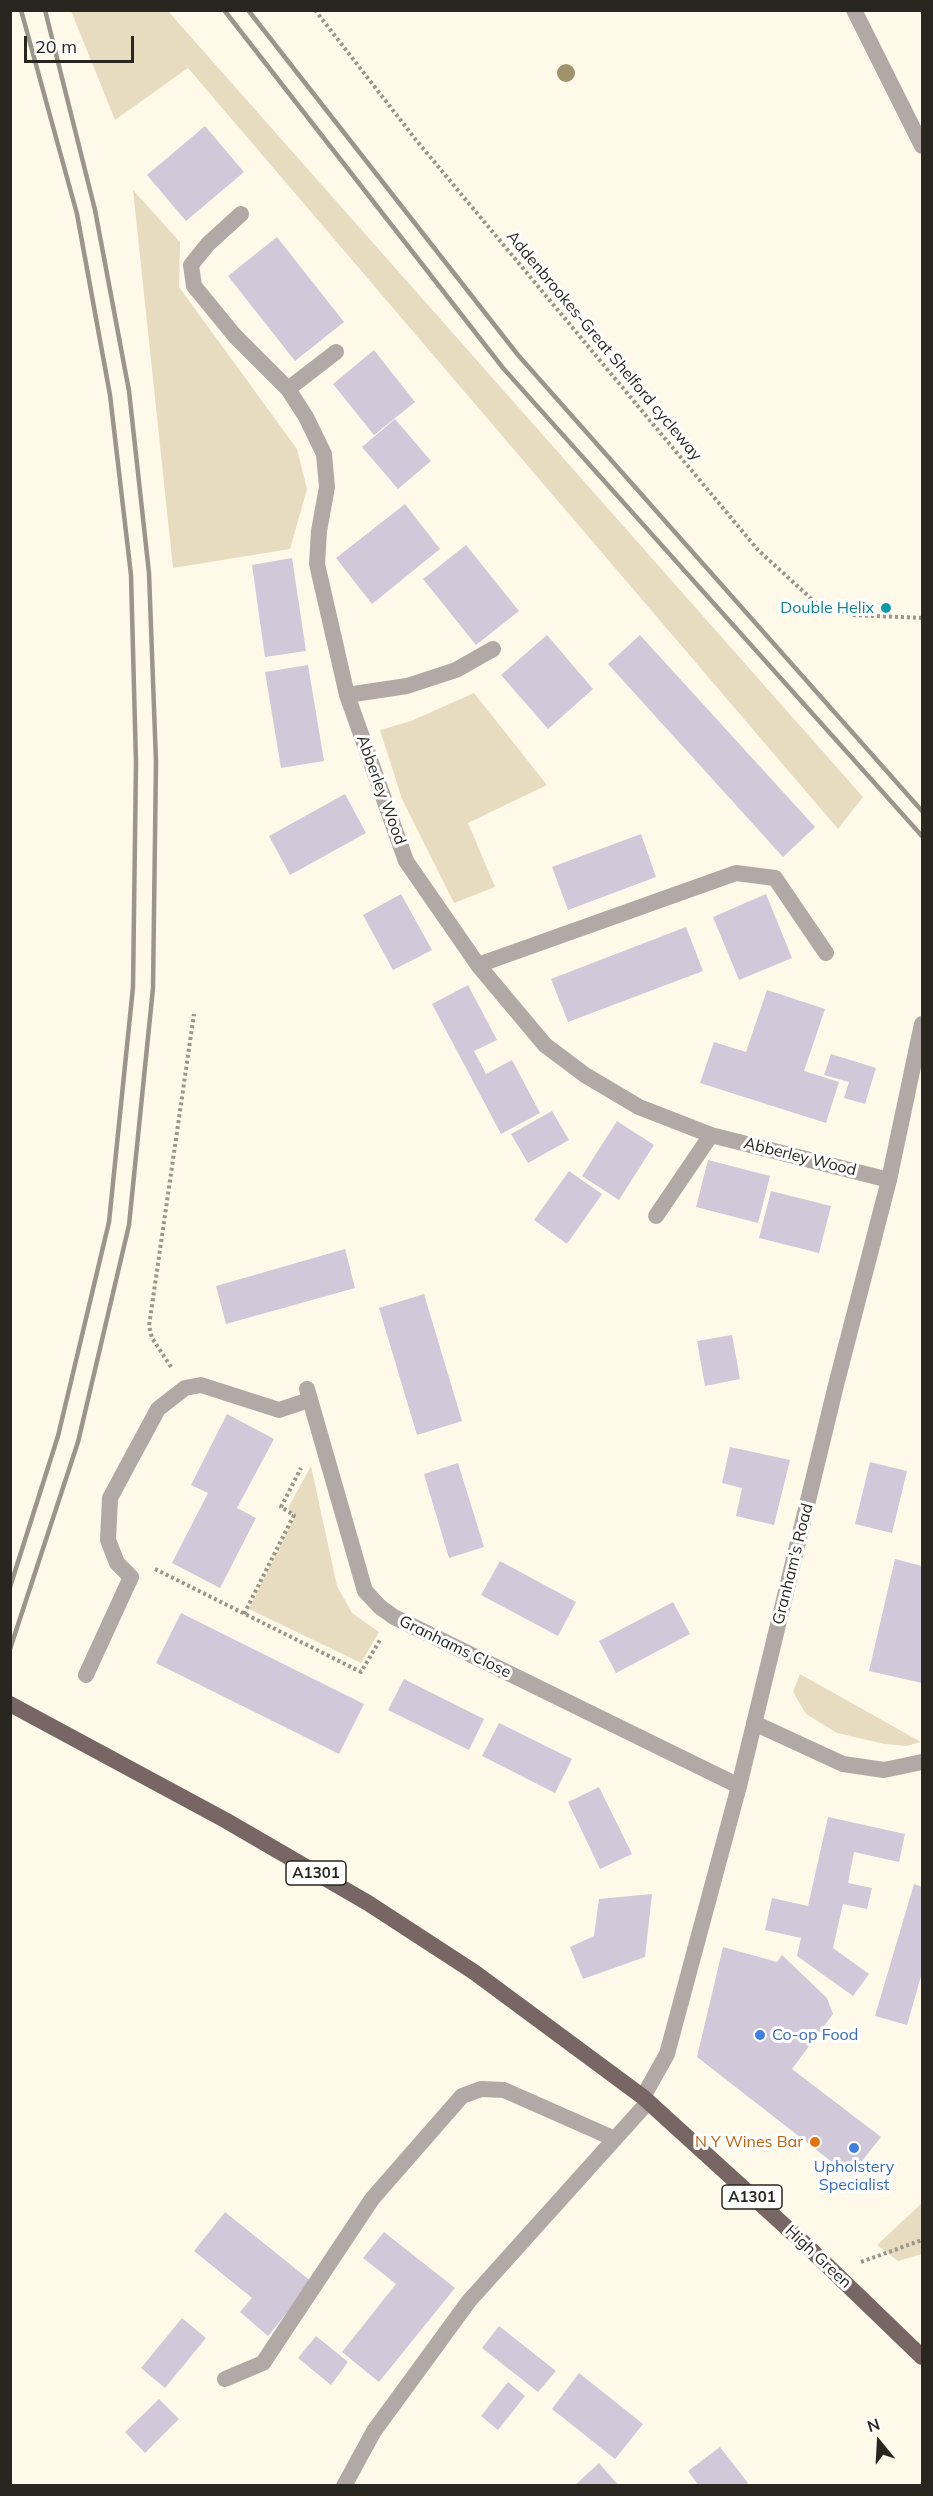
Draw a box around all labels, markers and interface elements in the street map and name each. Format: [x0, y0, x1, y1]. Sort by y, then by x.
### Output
scale bar [27, 24, 136, 62]
text: 20 m [35, 35, 77, 58]
street label: Addenbrookes-Great Shelford cycleway [502, 227, 706, 465]
place label: Double Helix [780, 598, 874, 618]
marker: Double Helix [879, 601, 893, 615]
street label: Abberley Wood [352, 733, 410, 847]
street label: Abberley Wood [742, 1134, 858, 1180]
street label: Granham's Road [769, 1501, 817, 1627]
street label: Granhams Close [396, 1612, 514, 1682]
road number: A1301 [286, 1861, 346, 1885]
place label: Co-op Food [772, 2025, 858, 2045]
marker: Co-op Food [753, 2028, 767, 2042]
place label: N Y Wines Bar [695, 2132, 803, 2152]
marker: N Y Wines Bar [808, 2135, 822, 2149]
marker: Upholstery Specialist [847, 2141, 861, 2155]
place label: Upholstery Specialist [814, 2157, 894, 2195]
road number: A1301 [722, 2185, 782, 2209]
street label: High Green [781, 2222, 855, 2292]
north arrow [849, 2412, 909, 2472]
text: N [865, 2414, 882, 2436]

